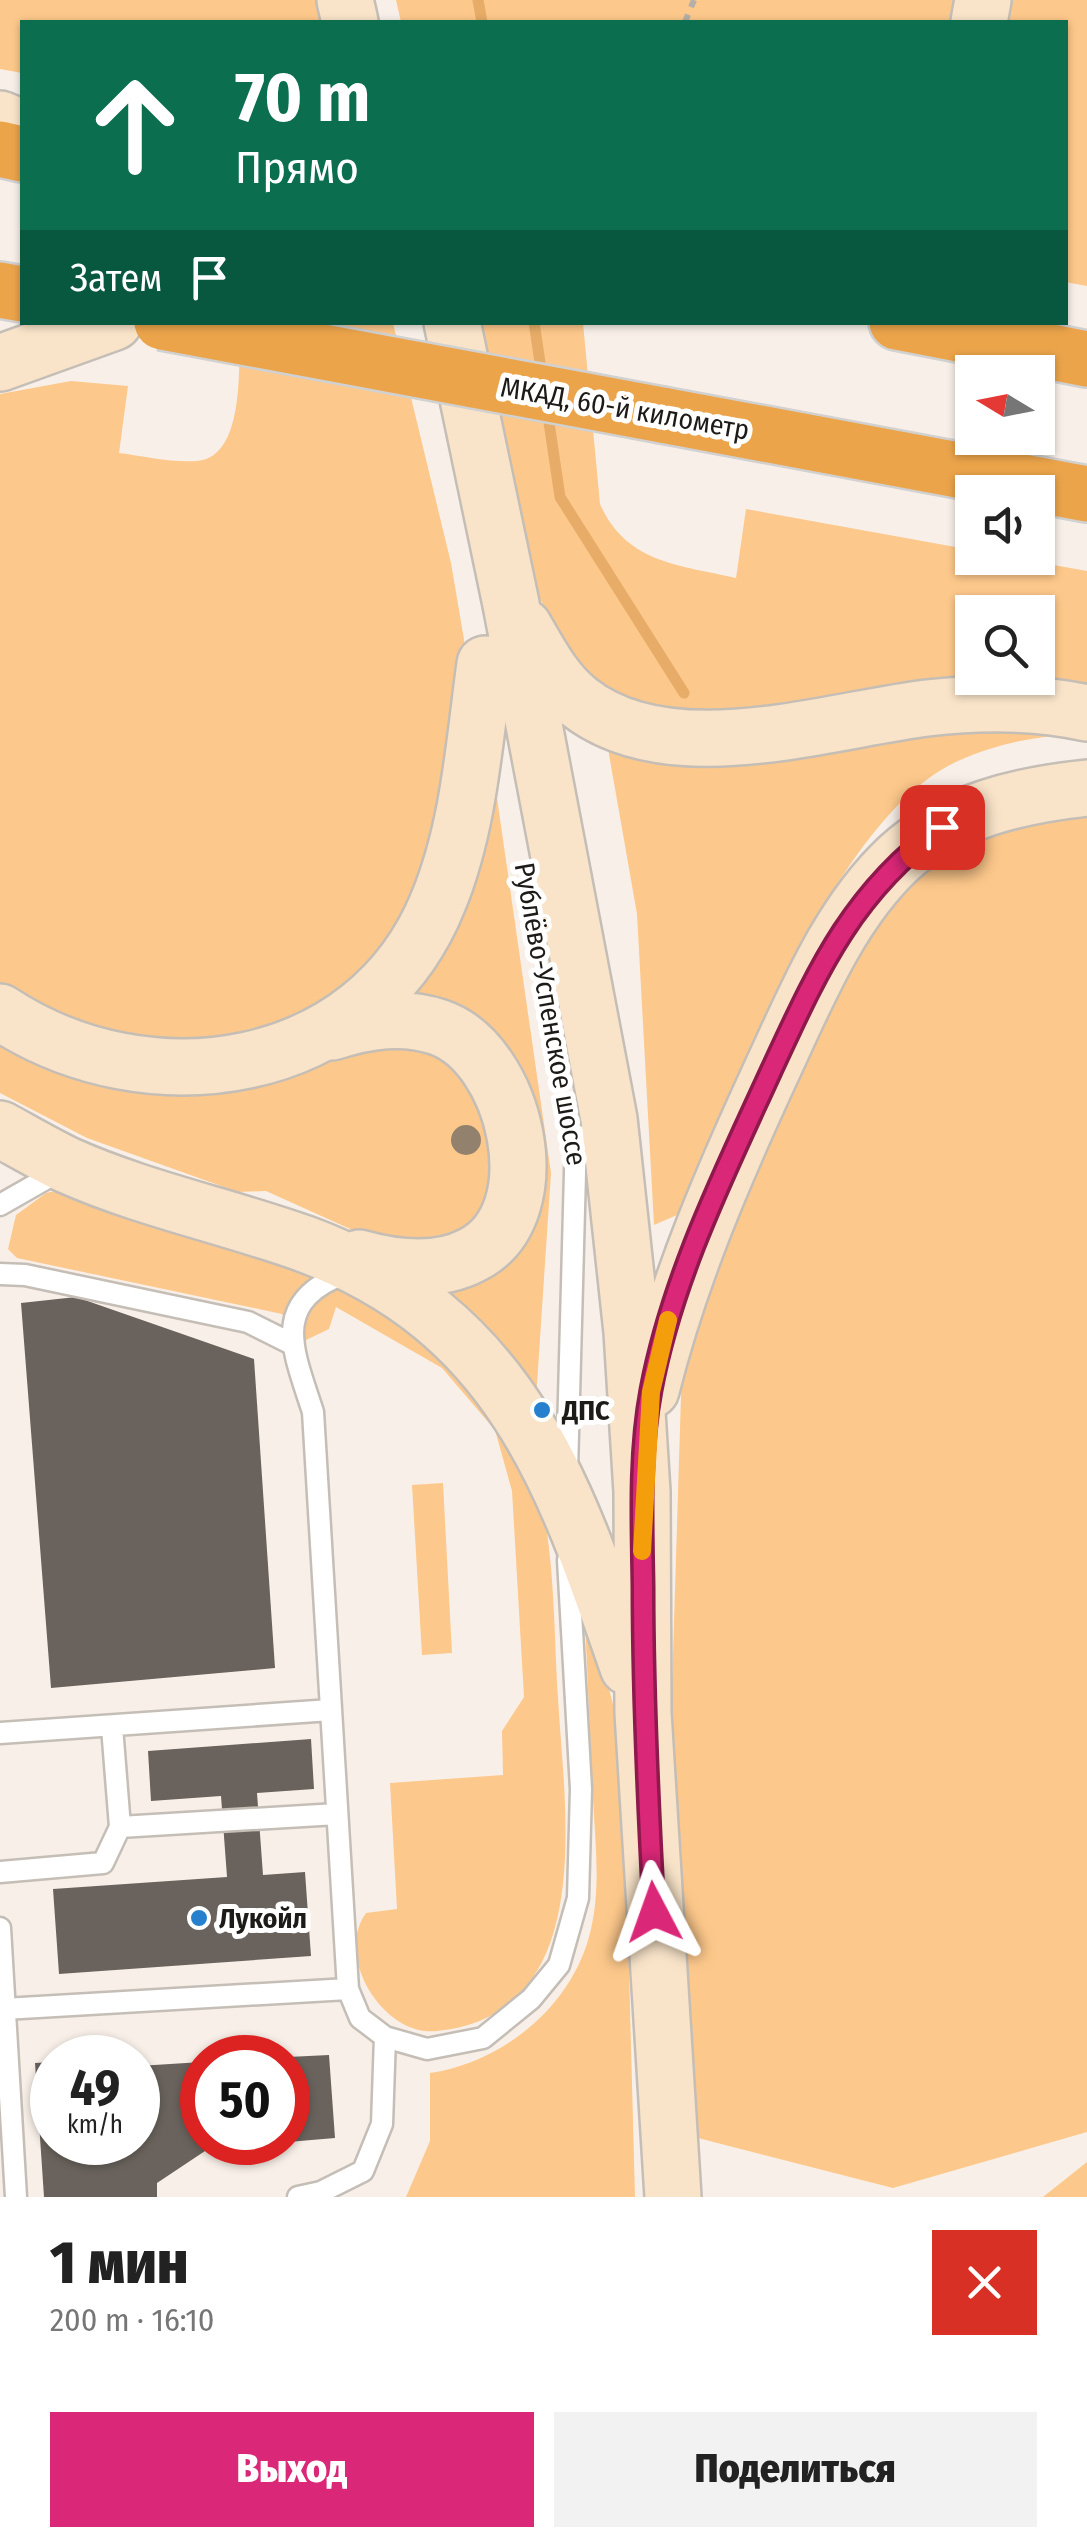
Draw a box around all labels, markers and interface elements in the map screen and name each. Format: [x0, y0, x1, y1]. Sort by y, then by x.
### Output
text: 70 m [235, 56, 370, 140]
icon: ahead [70, 60, 200, 190]
text: Прямо [235, 141, 359, 195]
icon: arrive [182, 250, 237, 305]
text: Затем [70, 255, 162, 301]
north arrow [955, 355, 1055, 455]
map controls [955, 355, 1055, 695]
street label: МКАД, 60-й километр [498, 370, 752, 447]
button: sound [955, 475, 1055, 575]
button: search [955, 595, 1055, 695]
pin [900, 785, 985, 870]
icon: arrive [915, 800, 970, 855]
street label: Рублёво-Успенское шоссе [508, 860, 593, 1168]
place label: ДПС [561, 1394, 610, 1427]
marker: ДПС [531, 1399, 553, 1421]
position arrow [602, 1860, 706, 1964]
place label: Лукойл [219, 1902, 307, 1935]
marker: Лукойл [188, 1907, 210, 1929]
speed limit sign: 50 [180, 2035, 310, 2165]
text: 49 [70, 2058, 120, 2118]
text: km/h [67, 2110, 123, 2140]
text: 1 мин [50, 2227, 189, 2299]
button: close [932, 2230, 1037, 2335]
text: 200 m · 16:10 [50, 2301, 214, 2339]
button: Выход [50, 2412, 534, 2527]
button: Поделиться [554, 2412, 1037, 2527]

